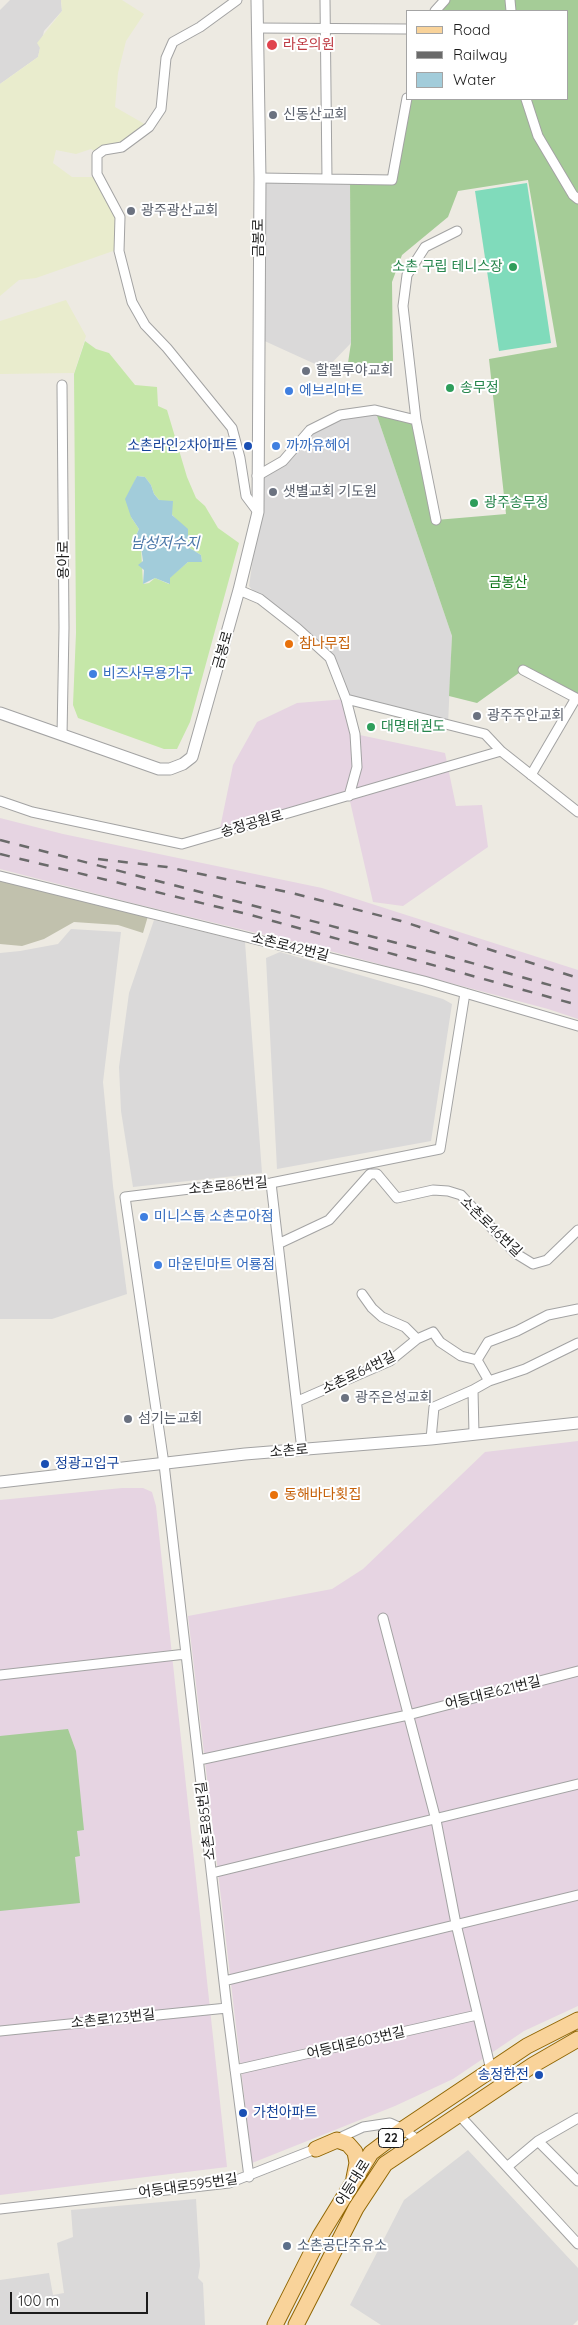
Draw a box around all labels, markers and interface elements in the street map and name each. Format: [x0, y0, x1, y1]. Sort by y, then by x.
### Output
legend [406, 10, 568, 100]
text: Road [453, 20, 490, 39]
place label: 라온의원 [283, 37, 335, 53]
marker: 라온의원 [265, 38, 279, 52]
text: Railway [453, 45, 508, 64]
text: Water [453, 70, 496, 89]
place label: 신동산교회 [283, 107, 347, 123]
marker: 신동산교회 [267, 109, 279, 121]
place label: 광주광산교회 [141, 203, 218, 219]
marker: 광주광산교회 [125, 205, 137, 217]
street label: 금봉로 [251, 219, 267, 257]
place label: 소촌 구립 테니스장 [392, 259, 503, 275]
marker: 소촌 구립 테니스장 [507, 261, 519, 273]
place label: 할렐루야교회 [316, 363, 393, 379]
marker: 할렐루야교회 [300, 365, 312, 377]
place label: 송무정 [460, 380, 499, 396]
marker: 송무정 [444, 382, 456, 394]
place label: 에브리마트 [299, 383, 363, 399]
marker: 에브리마트 [283, 385, 295, 397]
place label: 소촌라인2차아파트 [127, 438, 238, 454]
place label: 까까유헤어 [286, 438, 350, 454]
marker: 소촌라인2차아파트 [242, 440, 254, 452]
marker: 까까유헤어 [270, 440, 282, 452]
place label: 샛별교회 기도원 [283, 484, 377, 500]
marker: 샛별교회 기도원 [267, 486, 279, 498]
place label: 광주송무정 [484, 495, 548, 511]
marker: 광주송무정 [468, 497, 480, 509]
water label: 남성저수지 [131, 534, 199, 552]
street label: 용아로 [56, 541, 72, 579]
park label: 금봉산 [489, 575, 527, 591]
street label: 금봉로 [210, 629, 236, 671]
place label: 참나무집 [299, 636, 351, 652]
marker: 참나무집 [283, 638, 295, 650]
place label: 비즈사무용가구 [103, 666, 193, 682]
marker: 비즈사무용가구 [87, 668, 99, 680]
place label: 광주주안교회 [487, 708, 564, 724]
marker: 광주주안교회 [471, 710, 483, 722]
place label: 대명태권도 [381, 719, 445, 735]
marker: 대명태권도 [365, 721, 377, 733]
street label: 송정공원로 [219, 807, 285, 841]
street label: 소촌로42번길 [249, 929, 331, 965]
street label: 소촌로86번길 [188, 1174, 268, 1198]
street label: 소촌로46번길 [457, 1193, 525, 1261]
place label: 미니스톱 소촌모아점 [154, 1209, 274, 1225]
marker: 미니스톱 소촌모아점 [138, 1211, 150, 1223]
place label: 마운틴마트 어룡점 [168, 1257, 275, 1273]
marker: 마운틴마트 어룡점 [152, 1259, 164, 1271]
street label: 소촌로64번길 [320, 1348, 398, 1398]
place label: 광주은성교회 [355, 1390, 432, 1406]
marker: 광주은성교회 [339, 1392, 351, 1404]
place label: 섬기는교회 [138, 1411, 202, 1427]
marker: 섬기는교회 [122, 1413, 134, 1425]
street label: 소촌로 [269, 1441, 309, 1461]
place label: 정광고입구 [55, 1456, 119, 1472]
marker: 정광고입구 [39, 1458, 51, 1470]
place label: 동해바다횟집 [284, 1487, 361, 1503]
marker: 동해바다횟집 [268, 1489, 280, 1501]
street label: 어등대로621번길 [444, 1673, 542, 1713]
street label: 소촌로85번길 [193, 1780, 219, 1862]
street label: 소촌로123번길 [70, 2006, 156, 2032]
street label: 어등대로603번길 [305, 2024, 407, 2062]
place label: 송정한전 [477, 2067, 529, 2083]
marker: 송정한전 [533, 2069, 545, 2081]
place label: 가천아파트 [253, 2105, 317, 2121]
marker: 가천아파트 [237, 2107, 249, 2119]
road number: 22 [378, 2128, 404, 2148]
street label: 어등대로 [332, 2157, 374, 2209]
street label: 어등대로595번길 [137, 2171, 239, 2201]
place label: 소촌공단주유소 [297, 2238, 387, 2254]
marker: 소촌공단주유소 [281, 2240, 293, 2252]
scale bar [12, 2282, 150, 2314]
text: 100 m [18, 2291, 59, 2310]

